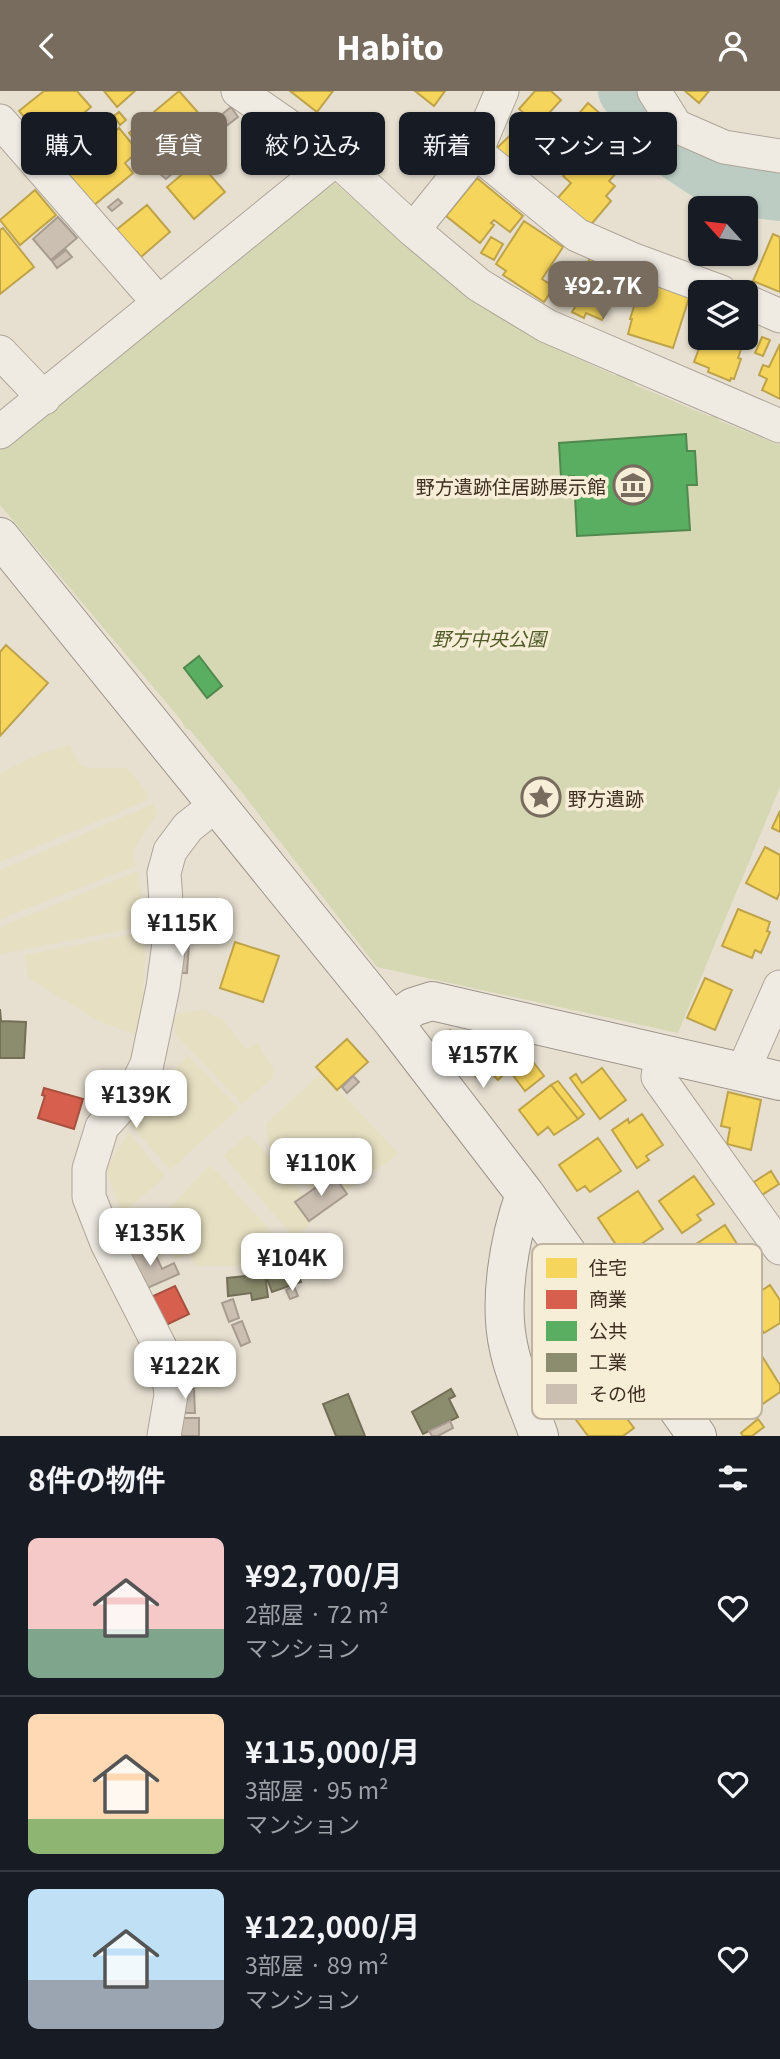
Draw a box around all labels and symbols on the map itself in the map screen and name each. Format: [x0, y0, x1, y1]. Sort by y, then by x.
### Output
north arrow [688, 196, 758, 266]
pin: ¥92.7K [546, 261, 660, 321]
museum icon: 野方遺跡住居跡展示館 [612, 464, 654, 506]
place label: 野方遺跡住居跡展示館 [416, 472, 606, 499]
park label: 野方中央公園 [432, 624, 549, 651]
place icon: 野方遺跡 [520, 776, 562, 818]
place label: 野方遺跡 [568, 784, 644, 811]
pin: ¥115K [133, 899, 231, 958]
pin: ¥157K [434, 1031, 532, 1090]
pin: ¥139K [87, 1070, 185, 1130]
pin: ¥110K [272, 1139, 370, 1198]
pin: ¥135K [101, 1209, 199, 1268]
pin: ¥104K [243, 1233, 341, 1293]
legend [532, 1244, 762, 1419]
text: 住宅 [589, 1253, 627, 1280]
text: 商業 [589, 1284, 627, 1311]
text: 公共 [589, 1316, 627, 1343]
pin: ¥122K [136, 1341, 234, 1401]
text: 工業 [589, 1347, 627, 1374]
text: その他 [589, 1379, 646, 1406]

